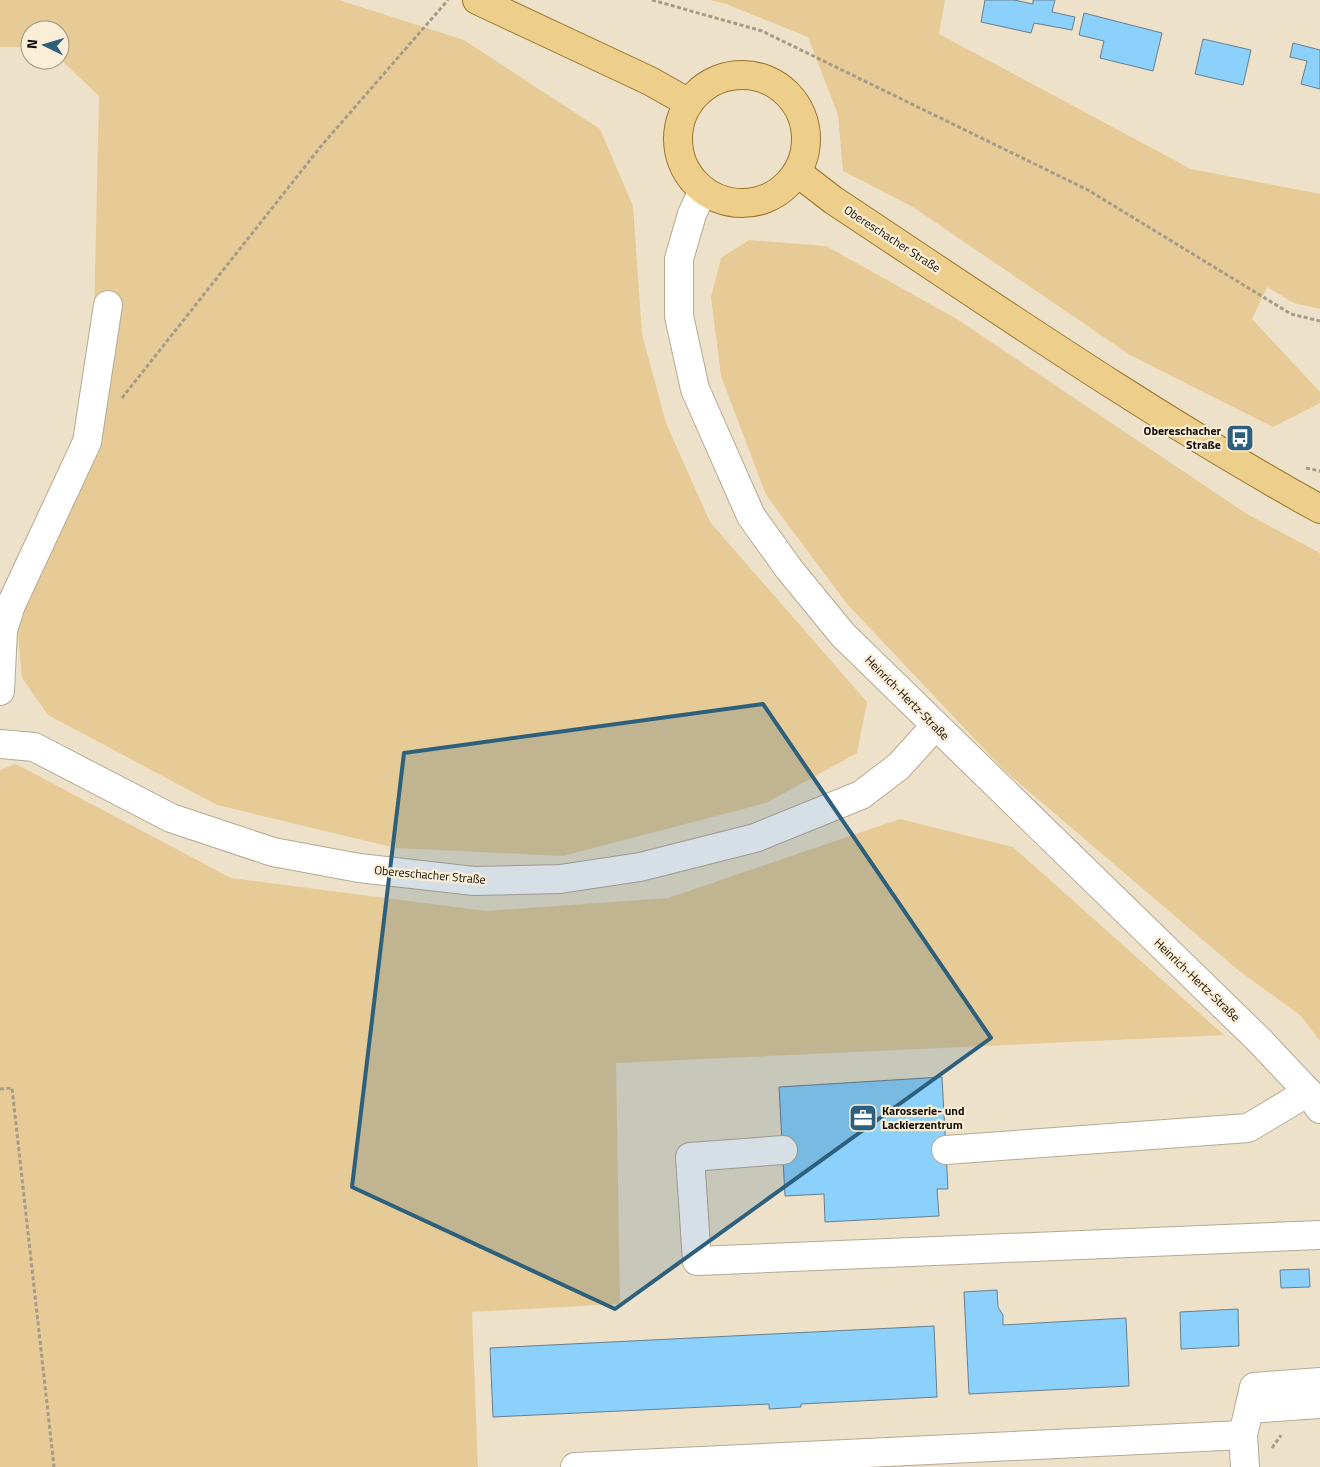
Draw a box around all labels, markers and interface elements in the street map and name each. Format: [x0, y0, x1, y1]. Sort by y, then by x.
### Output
north arrow [20, 20, 70, 70]
text: N [21, 38, 42, 50]
street label: Obereschacher Straße [840, 200, 944, 277]
place label: Obereschacher Straße [1144, 421, 1222, 454]
bus stop icon: Obereschacher Straße [1225, 423, 1255, 453]
street label: Heinrich-Hertz-Straße [861, 651, 954, 744]
street label: Obereschacher Straße [373, 860, 487, 889]
street label: Heinrich-Hertz-Straße [1150, 934, 1245, 1026]
place label: Karosserie- und Lackierzentrum [882, 1101, 965, 1134]
office icon: Karosserie- und Lackierzentrum [848, 1103, 878, 1133]

